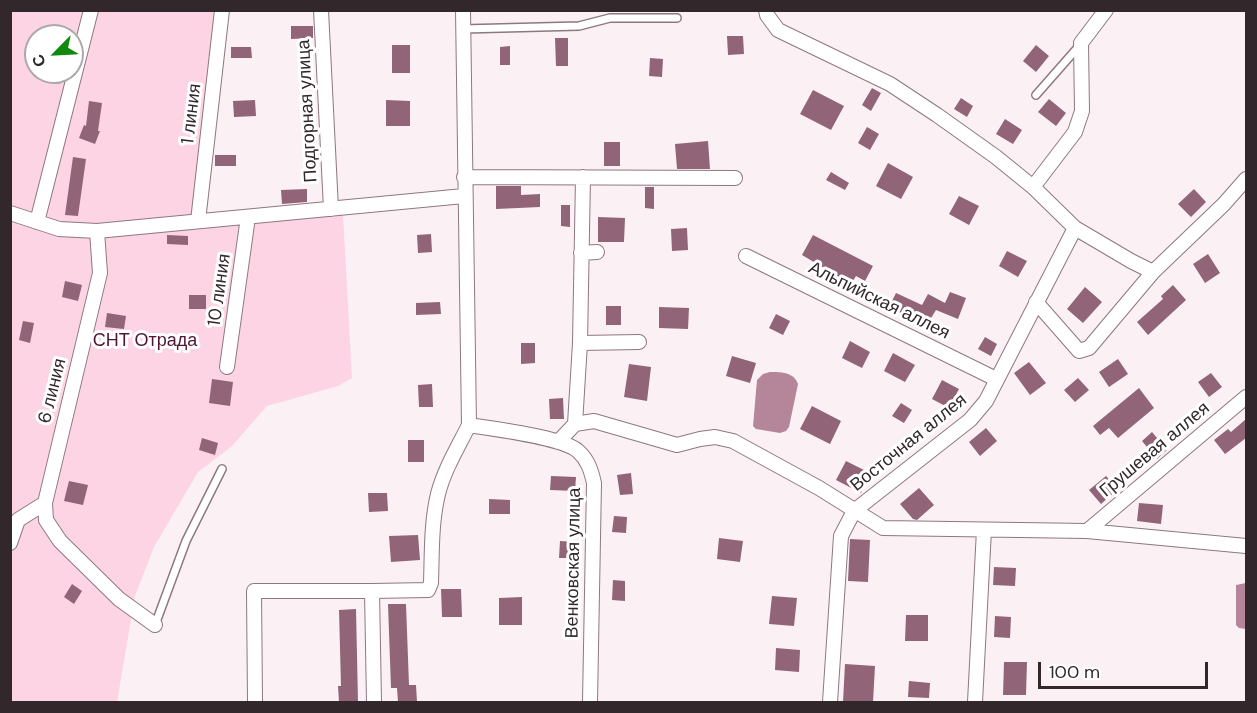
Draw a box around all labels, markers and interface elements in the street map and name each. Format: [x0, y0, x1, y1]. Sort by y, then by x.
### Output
north arrow [24, 24, 84, 84]
street label: Подгорная улица [293, 39, 323, 183]
text: С [27, 51, 51, 70]
street label: 1 линия [178, 83, 206, 145]
street label: 10 линия [204, 252, 236, 328]
street label: Альпийская аллея [805, 257, 953, 345]
park label: СНТ Отрада [93, 330, 197, 352]
street label: 6 линия [34, 356, 72, 426]
street label: Восточная аллея [847, 390, 971, 496]
street label: Грушевая аллея [1096, 398, 1214, 502]
street label: Венковская улица [562, 487, 586, 639]
scale bar [1041, 650, 1210, 688]
text: 100 m [1049, 660, 1100, 684]

